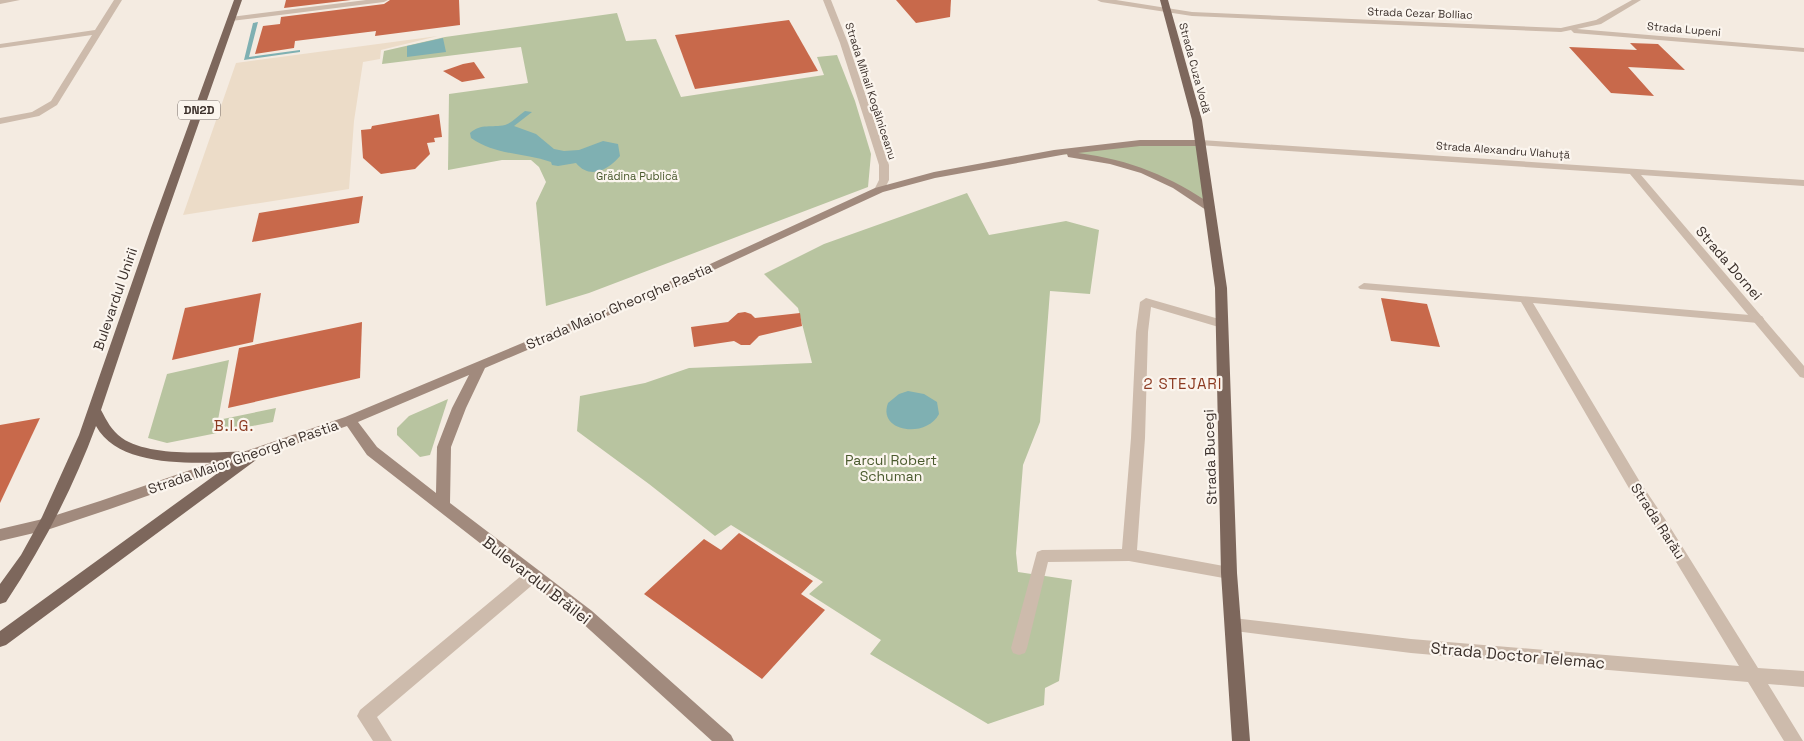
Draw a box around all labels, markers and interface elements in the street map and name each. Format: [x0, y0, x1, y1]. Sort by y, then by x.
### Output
street label: Strada Cezar Bolliac [1367, 4, 1473, 22]
street label: Strada Lupeni [1647, 19, 1722, 39]
street label: Strada Mihail Kogălniceanu [842, 21, 900, 161]
street label: Strada Cuza Vodă [1176, 21, 1214, 116]
road number: DN2D [178, 100, 220, 120]
street label: Strada Alexandru Vlahuță [1435, 138, 1571, 162]
park label: Grădina Publică [596, 169, 679, 183]
street label: Strada Dornei [1692, 222, 1766, 304]
street label: Bulevardul Unirii [89, 245, 141, 353]
street label: Strada Maior Gheorghe Pastia [523, 259, 715, 353]
district label: 2 STEJARI [1144, 374, 1222, 393]
street label: Strada Bucegi [1199, 409, 1221, 505]
street label: Strada Maior Gheorghe Pastia [145, 416, 341, 498]
district label: B.I.G. [214, 416, 254, 435]
park label: Parcul Robert Schuman [845, 451, 937, 485]
street label: Strada Rarău [1627, 480, 1689, 562]
street label: Bulevardul Brăilei [478, 532, 595, 629]
street label: Strada Doctor Telemac [1430, 637, 1606, 674]

